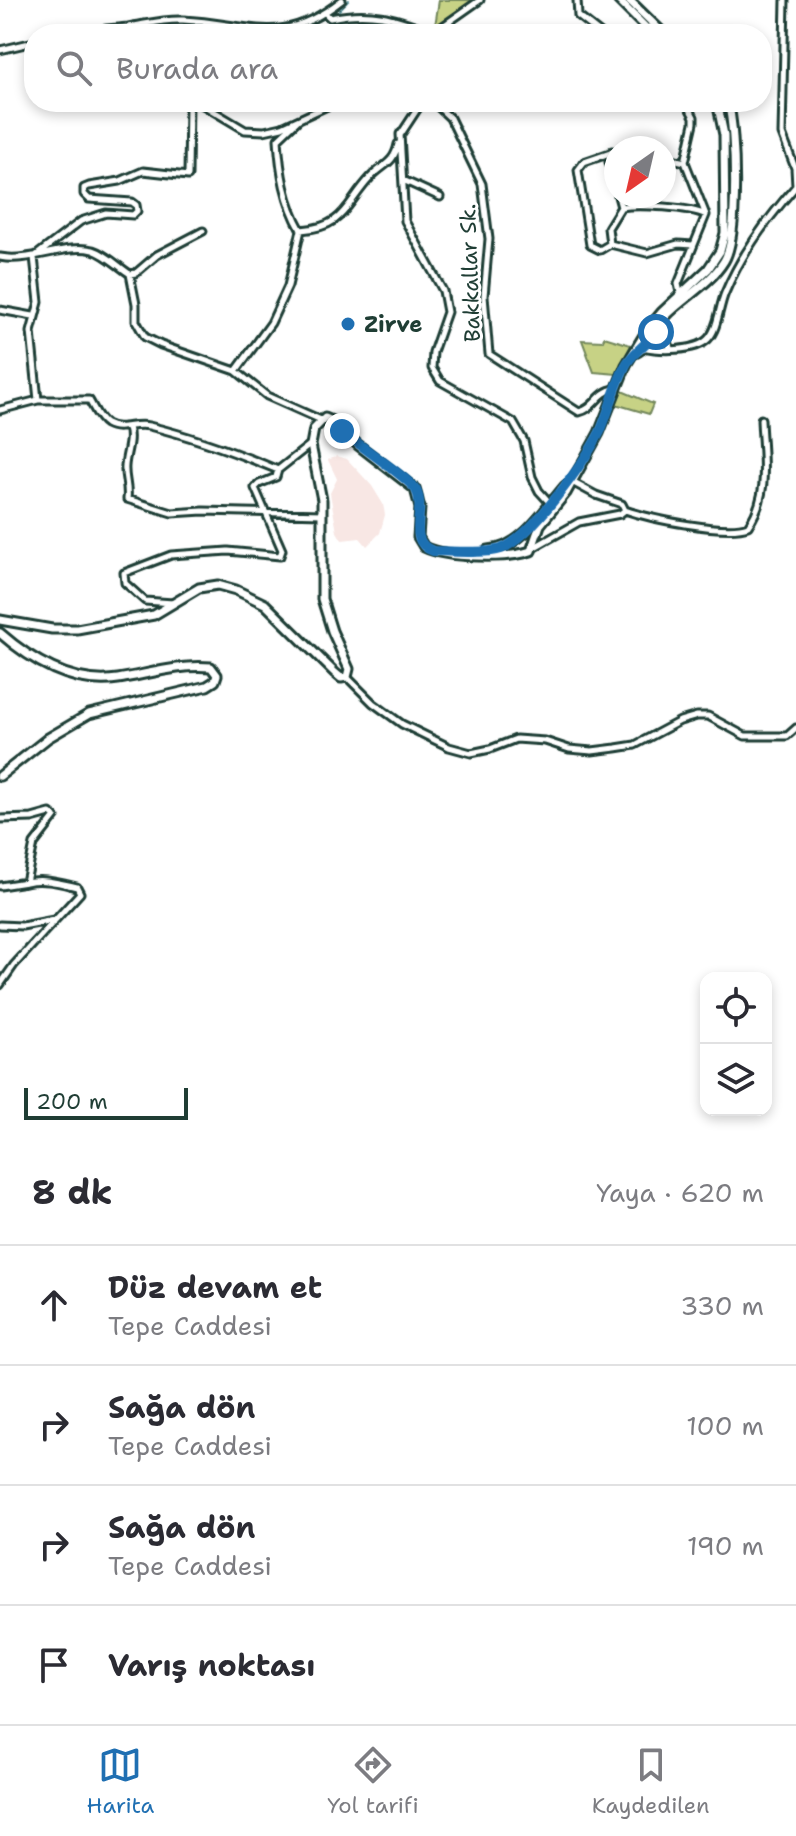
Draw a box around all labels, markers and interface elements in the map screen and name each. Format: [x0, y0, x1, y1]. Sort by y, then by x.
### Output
search box [24, 24, 772, 112]
icon: search [52, 46, 96, 90]
text: Burada ara [116, 48, 278, 89]
north arrow [604, 136, 676, 208]
street label: Bakkallar Sk. [453, 203, 487, 343]
place label: Zirve [364, 310, 423, 339]
route start [638, 314, 674, 350]
marker: Zirve [339, 315, 357, 333]
route end [324, 413, 360, 449]
map controls [700, 972, 772, 1116]
button: locate [700, 972, 772, 1044]
button: layers [700, 1044, 772, 1116]
scale bar [24, 1084, 188, 1120]
text: 200 m [36, 1087, 108, 1116]
text: 8 dk [32, 1169, 113, 1215]
text: Yaya · 620 m [596, 1175, 764, 1210]
text: Düz devam et [108, 1267, 322, 1308]
icon: ahead [32, 1283, 76, 1327]
text: 330 m [680, 1288, 764, 1323]
text: Tepe Caddesi [108, 1308, 272, 1343]
text: Sağa dön [108, 1387, 255, 1428]
icon: right [32, 1403, 76, 1447]
text: 100 m [686, 1408, 764, 1443]
text: Tepe Caddesi [108, 1428, 272, 1463]
text: Sağa dön [108, 1507, 255, 1548]
icon: right [32, 1523, 76, 1567]
text: 190 m [687, 1528, 764, 1563]
text: Tepe Caddesi [108, 1548, 272, 1583]
icon: arrive [32, 1643, 76, 1687]
text: Varış noktası [108, 1645, 315, 1686]
tab: Harita [87, 1743, 154, 1820]
tab: Yol tarifi [327, 1743, 419, 1820]
tab: Kaydedilen [592, 1743, 709, 1820]

